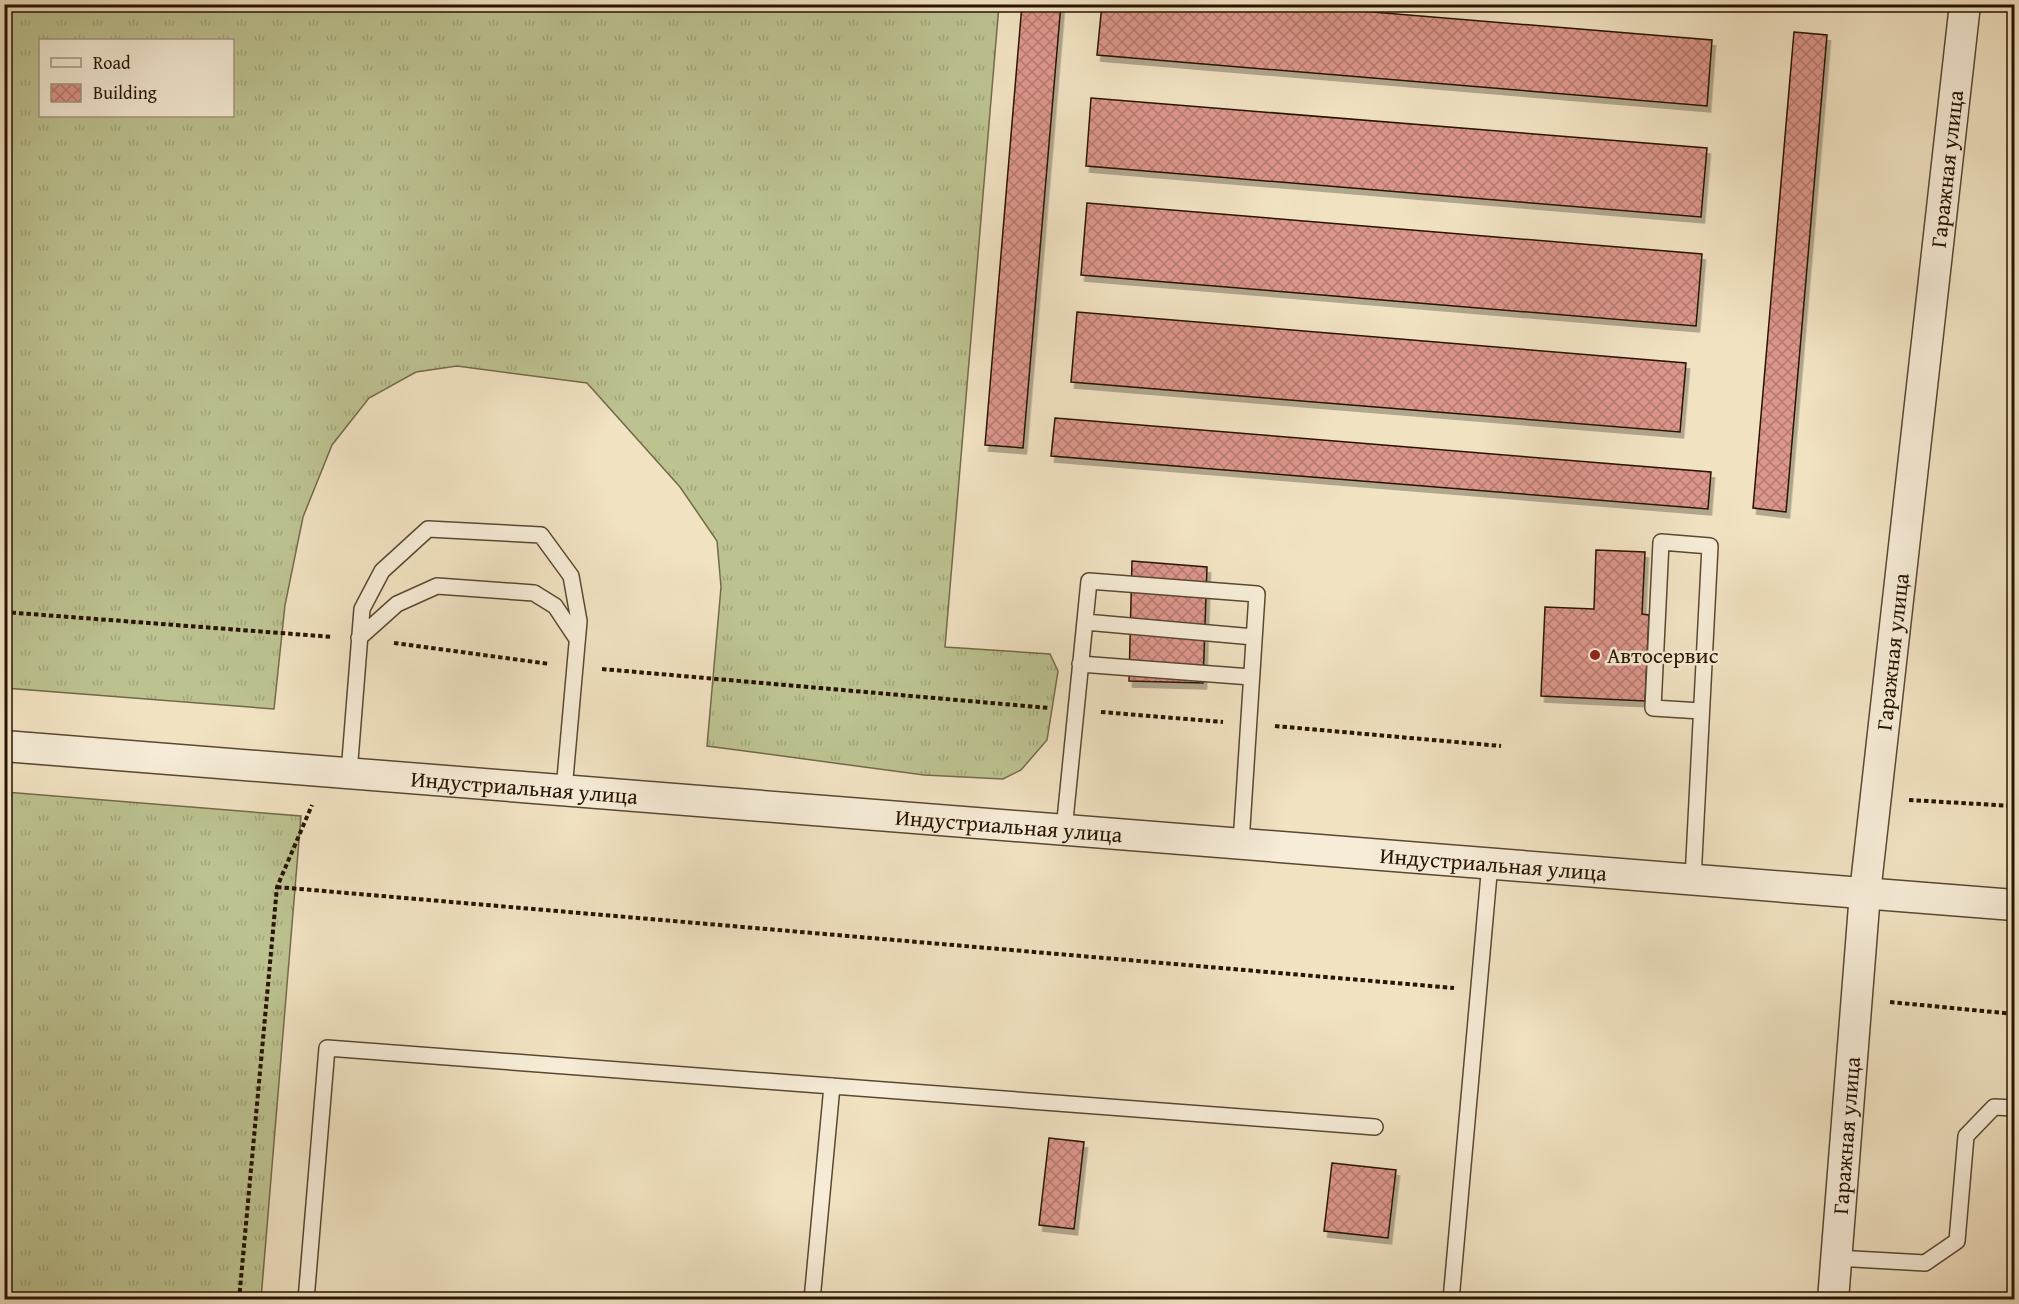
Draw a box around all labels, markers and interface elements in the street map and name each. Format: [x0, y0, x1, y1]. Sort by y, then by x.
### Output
legend [39, 39, 234, 117]
text: Road [93, 49, 131, 76]
text: Building [93, 79, 157, 106]
street label: Гаражная улица [1922, 88, 1971, 249]
street label: Гаражная улица [1867, 571, 1917, 732]
place label: Автосервис [1607, 639, 1719, 671]
marker: Автосервис [1588, 648, 1602, 662]
street label: Индустриальная улица [410, 762, 640, 812]
street label: Индустриальная улица [894, 801, 1124, 850]
street label: Индустриальная улица [1379, 839, 1609, 889]
street label: Гаражная улица [1824, 1055, 1868, 1216]

